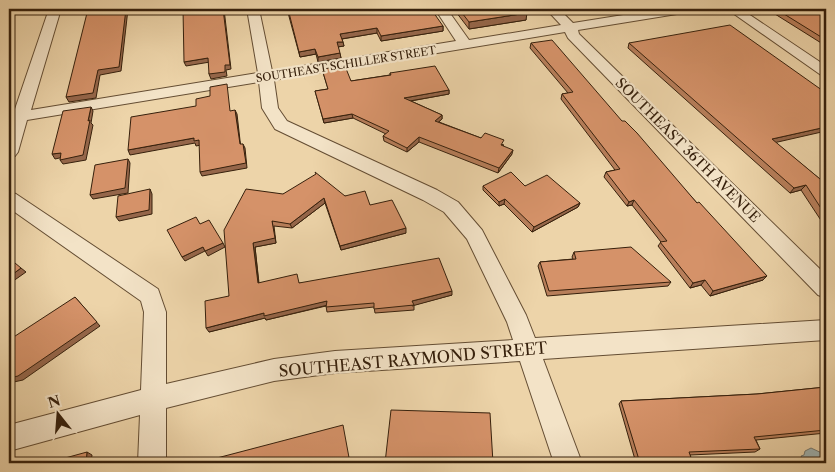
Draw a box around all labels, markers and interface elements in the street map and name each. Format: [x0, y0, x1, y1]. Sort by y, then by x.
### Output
street label: SOUTHEAST SCHILLER STREET [255, 43, 438, 85]
street label: SOUTHEAST 36TH AVENUE [612, 74, 764, 226]
street label: SOUTHEAST RAYMOND STREET [278, 337, 548, 381]
north arrow [32, 390, 82, 440]
text: N [46, 391, 63, 412]

